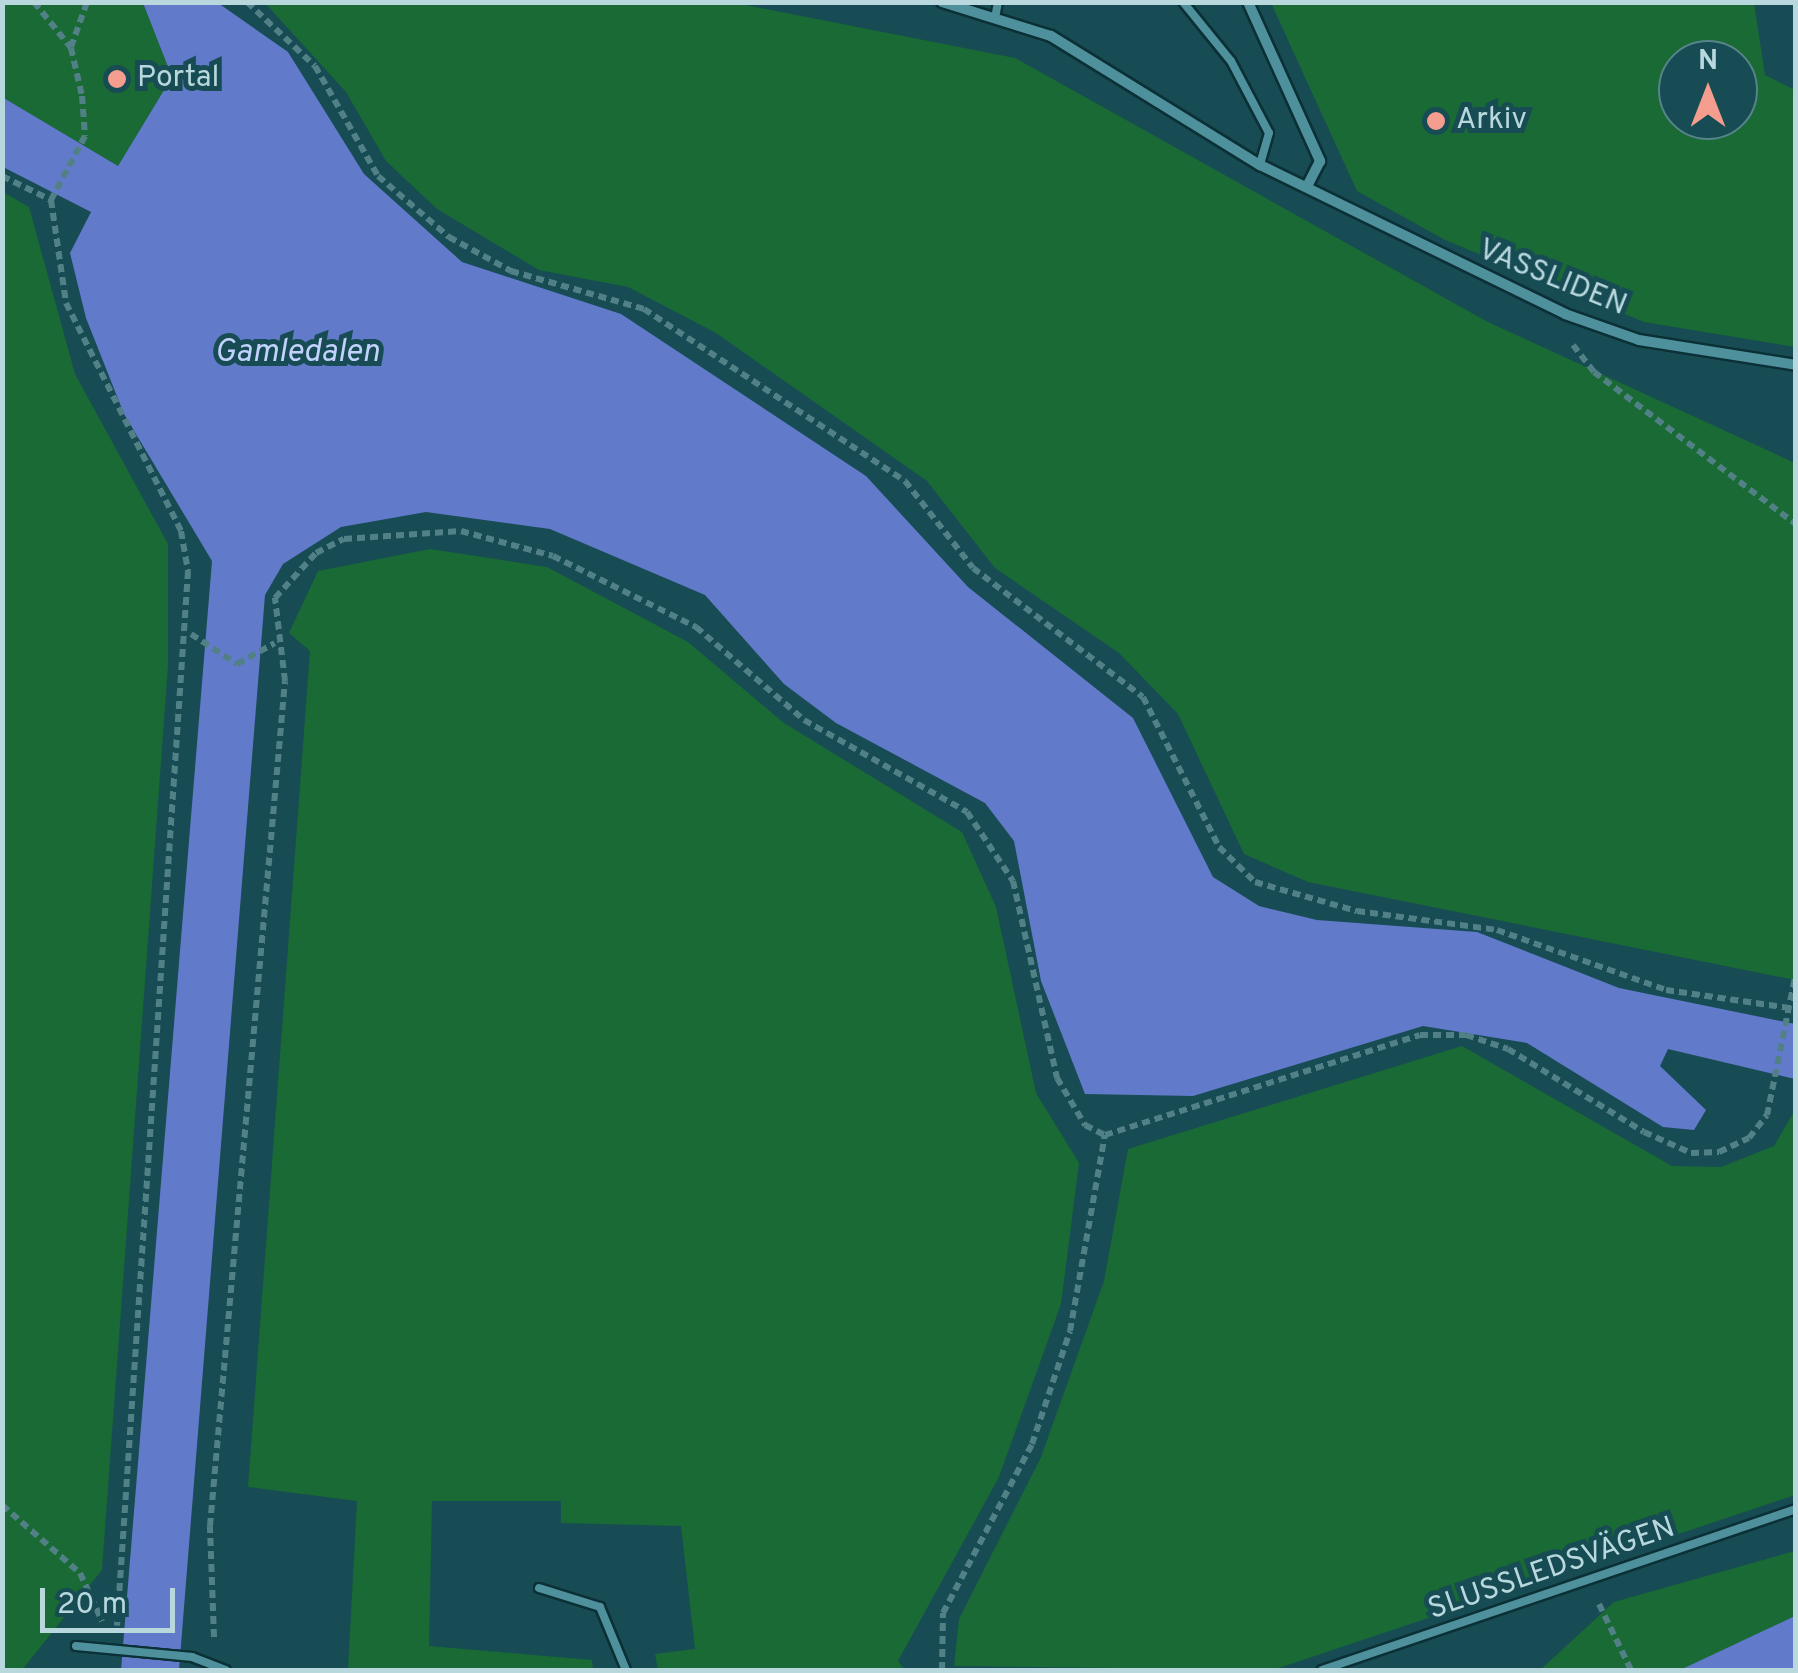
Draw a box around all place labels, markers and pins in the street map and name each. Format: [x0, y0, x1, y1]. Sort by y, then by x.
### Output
place label: Portal [137, 61, 219, 97]
marker: Portal [106, 68, 128, 90]
place label: Arkiv [1456, 103, 1527, 139]
marker: Arkiv [1425, 110, 1447, 132]

